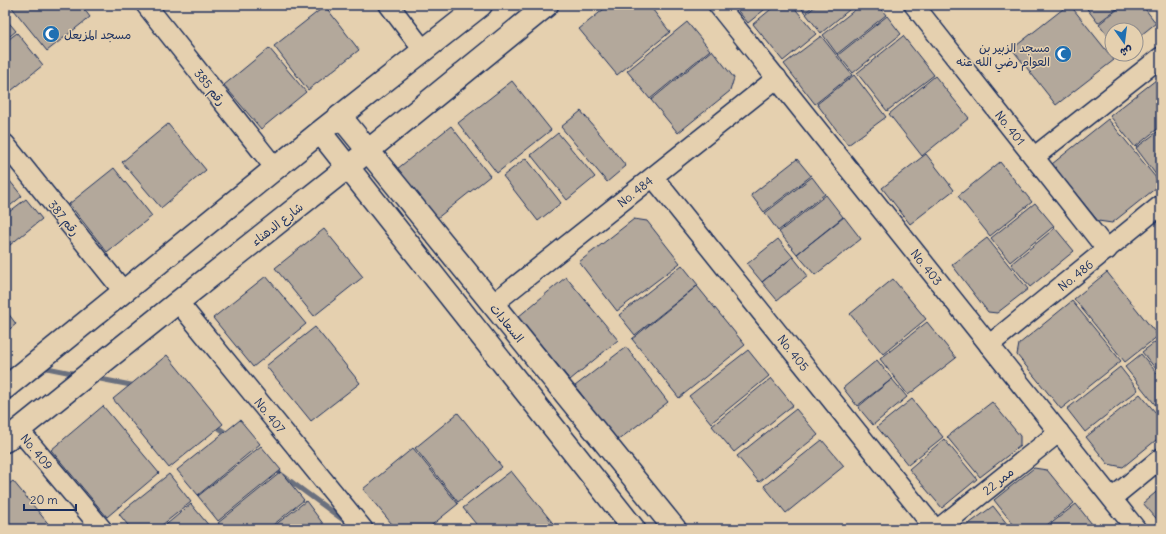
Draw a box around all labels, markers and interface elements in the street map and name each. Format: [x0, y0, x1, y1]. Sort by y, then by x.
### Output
north arrow [1104, 22, 1144, 62]
mosque icon: مسجد المزيعل [41, 24, 61, 44]
place label: مسجد المزيعل [64, 27, 131, 43]
place label: مسجد الزبير بن العوام رضي الله عنه [956, 40, 1050, 73]
text: ش [1119, 43, 1134, 60]
mosque icon: مسجد الزبير بن العوام رضي الله عنه [1053, 44, 1073, 64]
street label: رقم 385 [190, 66, 229, 109]
street label: No. 401 [992, 107, 1029, 148]
street label: No. 484 [614, 173, 655, 210]
street label: رقم 387 [44, 197, 83, 240]
street label: شارع الدهناء [248, 199, 307, 250]
street label: No. 403 [908, 246, 946, 288]
street label: No. 486 [1054, 256, 1096, 294]
street label: السعادات [487, 301, 527, 345]
street label: No. 405 [775, 332, 813, 374]
street label: No. 407 [252, 395, 289, 436]
street label: No. 409 [18, 431, 56, 472]
street label: ممر 22 [980, 464, 1017, 498]
scale bar [24, 486, 76, 512]
text: 20 m [30, 492, 58, 507]

